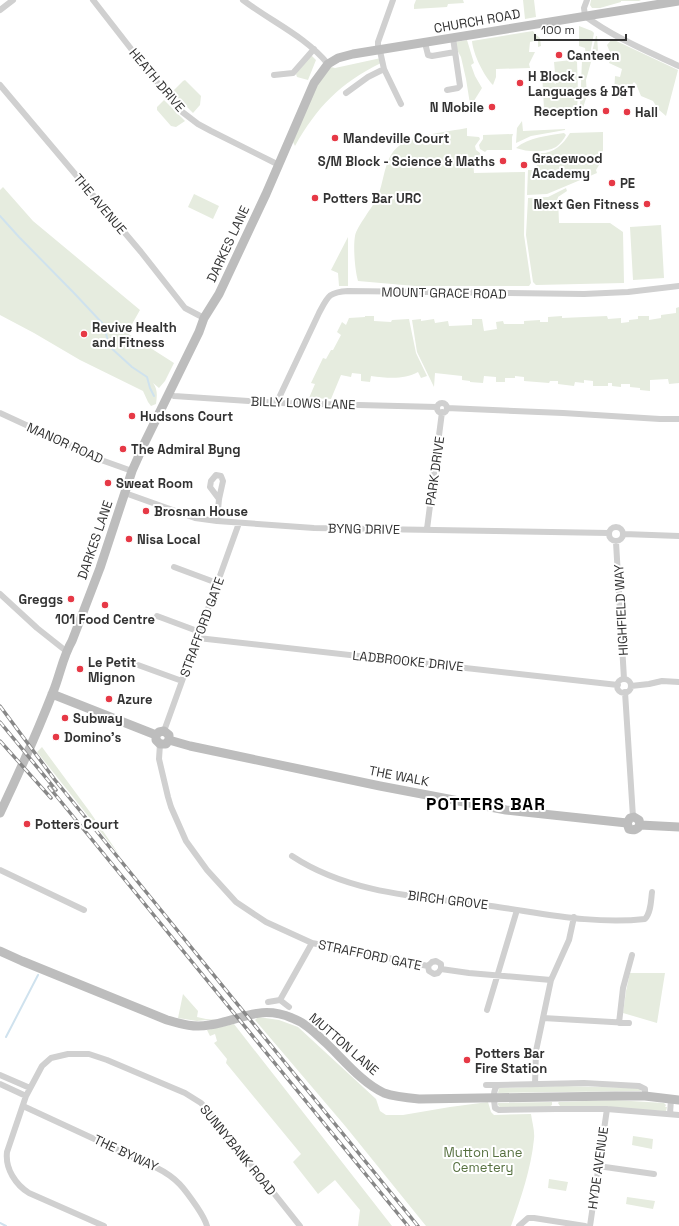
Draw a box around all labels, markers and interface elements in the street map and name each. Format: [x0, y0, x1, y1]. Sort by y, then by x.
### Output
street label: CHURCH ROAD [432, 5, 522, 37]
scale bar [535, 16, 626, 42]
text: 100 m [541, 22, 575, 38]
street label: HEATH DRIVE [125, 45, 189, 115]
place label: Canteen [567, 47, 619, 64]
marker: Canteen [554, 50, 564, 60]
place label: H Block - Languages & D&T [528, 68, 635, 100]
marker: H Block - Languages & D&T [515, 78, 525, 88]
place label: N Mobile [430, 99, 484, 116]
marker: N Mobile [487, 102, 497, 112]
place label: Reception [534, 103, 598, 120]
place label: Hall [635, 104, 658, 121]
marker: Reception [601, 106, 611, 116]
marker: Hall [622, 107, 632, 117]
place label: Mandeville Court [343, 130, 449, 147]
marker: Mandeville Court [330, 133, 340, 143]
place label: Gracewood Academy [532, 150, 602, 182]
place label: S/M Block - Science & Maths [318, 153, 495, 170]
marker: S/M Block - Science & Maths [498, 156, 508, 166]
marker: Gracewood Academy [519, 160, 529, 170]
street label: THE AVENUE [70, 170, 130, 238]
place label: PE [620, 175, 635, 192]
marker: PE [607, 178, 617, 188]
place label: Potters Bar URC [323, 190, 421, 207]
marker: Potters Bar URC [310, 193, 320, 203]
place label: Next Gen Fitness [533, 196, 639, 213]
marker: Next Gen Fitness [642, 199, 652, 209]
street label: DARKES LANE [203, 203, 253, 285]
street label: MOUNT GRACE ROAD [381, 283, 507, 303]
place label: Revive Health and Fitness [92, 319, 177, 351]
marker: Revive Health and Fitness [79, 329, 89, 339]
street label: BILLY LOWS LANE [250, 393, 356, 413]
place label: Hudsons Court [140, 408, 233, 425]
marker: Hudsons Court [127, 411, 137, 421]
street label: MANOR ROAD [24, 419, 106, 467]
street label: PARK DRIVE [422, 435, 448, 507]
place label: The Admiral Byng [131, 441, 241, 458]
marker: The Admiral Byng [118, 444, 128, 454]
place label: Sweat Room [116, 475, 193, 492]
marker: Sweat Room [103, 478, 113, 488]
street label: DARKES LANE [74, 498, 116, 582]
place label: Brosnan House [154, 503, 248, 520]
marker: Brosnan House [141, 506, 151, 516]
street label: BYNG DRIVE [328, 520, 400, 538]
place label: Nisa Local [137, 531, 200, 548]
marker: Nisa Local [124, 534, 134, 544]
street label: HIGHFIELD WAY [610, 564, 632, 656]
street label: STRAFFORD GATE [176, 575, 228, 679]
place label: Greggs [19, 591, 63, 608]
marker: Greggs [66, 594, 76, 604]
marker: 101 Food Centre [100, 600, 110, 610]
place label: 101 Food Centre [55, 611, 155, 628]
street label: LADBROOKE DRIVE [352, 647, 464, 675]
place label: Le Petit Mignon [88, 654, 136, 686]
marker: Le Petit Mignon [75, 664, 85, 674]
place label: Azure [117, 691, 152, 708]
marker: Azure [104, 694, 114, 704]
place label: Subway [73, 710, 123, 727]
marker: Subway [60, 713, 70, 723]
place label: Domino's [64, 729, 122, 746]
marker: Domino's [51, 732, 61, 742]
street label: THE WALK [367, 762, 431, 790]
district label: POTTERS BAR [426, 793, 546, 815]
place label: Potters Court [35, 816, 119, 833]
marker: Potters Court [22, 819, 32, 829]
street label: BIRCH GROVE [407, 887, 489, 913]
street label: STRAFFORD GATE [317, 936, 423, 974]
street label: MUTTON LANE [306, 1009, 382, 1079]
place label: Potters Bar Fire Station [475, 1045, 547, 1077]
marker: Potters Bar Fire Station [462, 1055, 472, 1065]
street label: SUNNYBANK ROAD [196, 1101, 280, 1199]
street label: HYDE AVENUE [584, 1126, 612, 1210]
street label: THE BYWAY [91, 1131, 161, 1175]
park label: Mutton Lane Cemetery [444, 1144, 522, 1176]

